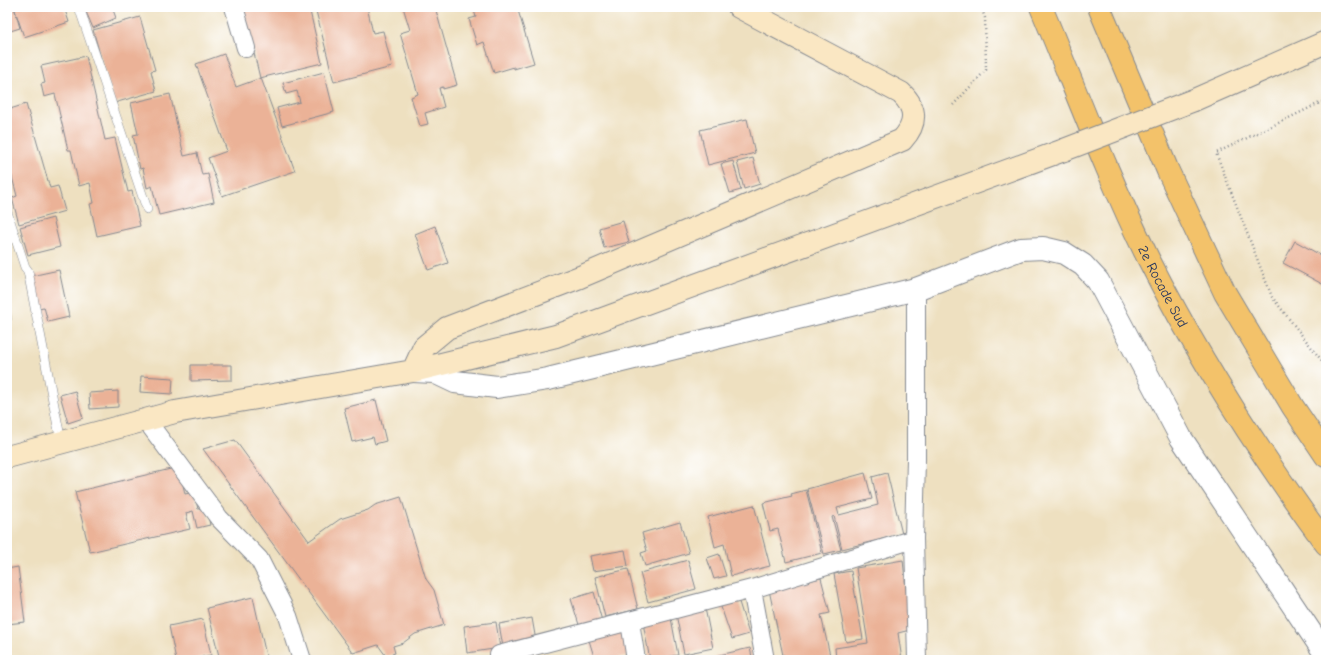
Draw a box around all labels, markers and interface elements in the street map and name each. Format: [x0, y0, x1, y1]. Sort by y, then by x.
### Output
street label: 2e Rocade Sud [1135, 243, 1192, 330]

